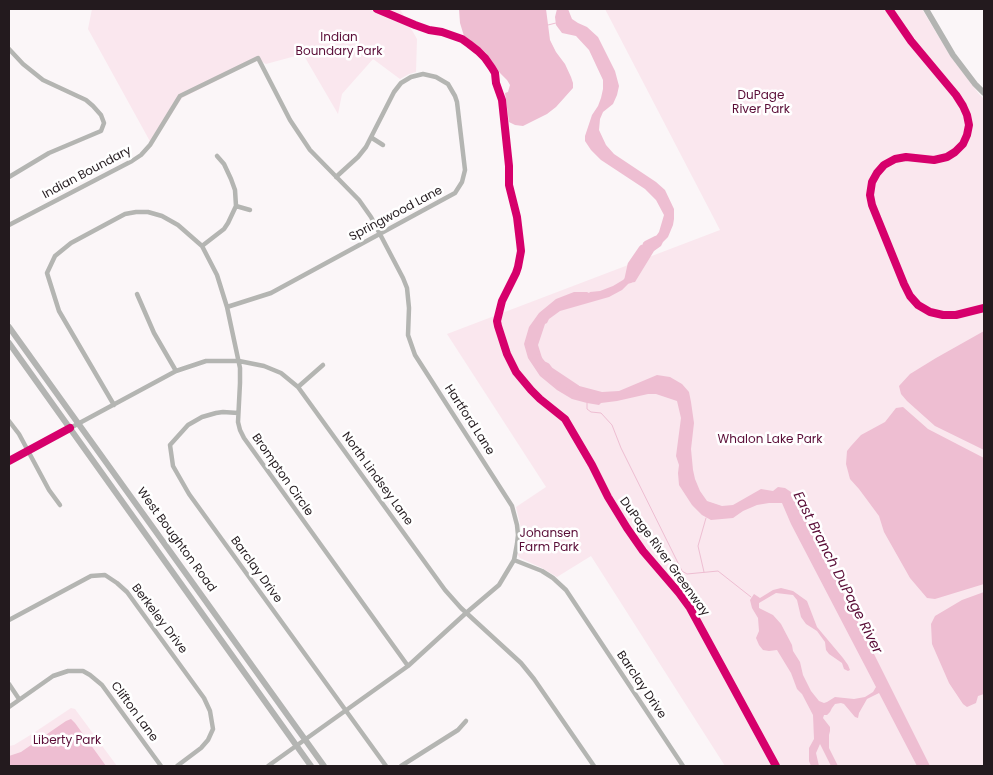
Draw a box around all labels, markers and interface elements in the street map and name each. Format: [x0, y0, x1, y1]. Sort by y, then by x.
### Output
park label: Indian Boundary Park [296, 31, 382, 59]
park label: DuPage River Park [732, 89, 790, 117]
street label: Indian Boundary [40, 144, 134, 202]
street label: Springwood Lane [347, 183, 445, 245]
street label: Hartford Lane [441, 382, 497, 458]
street label: North Lindsey Lane [338, 430, 416, 528]
street label: Brompton Circle [248, 431, 316, 519]
park label: Whalon Lake Park [718, 433, 822, 447]
street label: West Boughton Road [133, 485, 219, 595]
water label: East Branch DuPage River [789, 489, 885, 657]
street label: DuPage River Greenway [616, 495, 712, 619]
park label: Johansen Farm Park [519, 527, 579, 555]
street label: Barclay Drive [227, 534, 285, 606]
street label: Berkeley Drive [128, 581, 190, 657]
street label: Barclay Drive [613, 649, 669, 721]
street label: Clifton Lane [107, 679, 161, 745]
park label: Liberty Park [33, 734, 101, 748]

